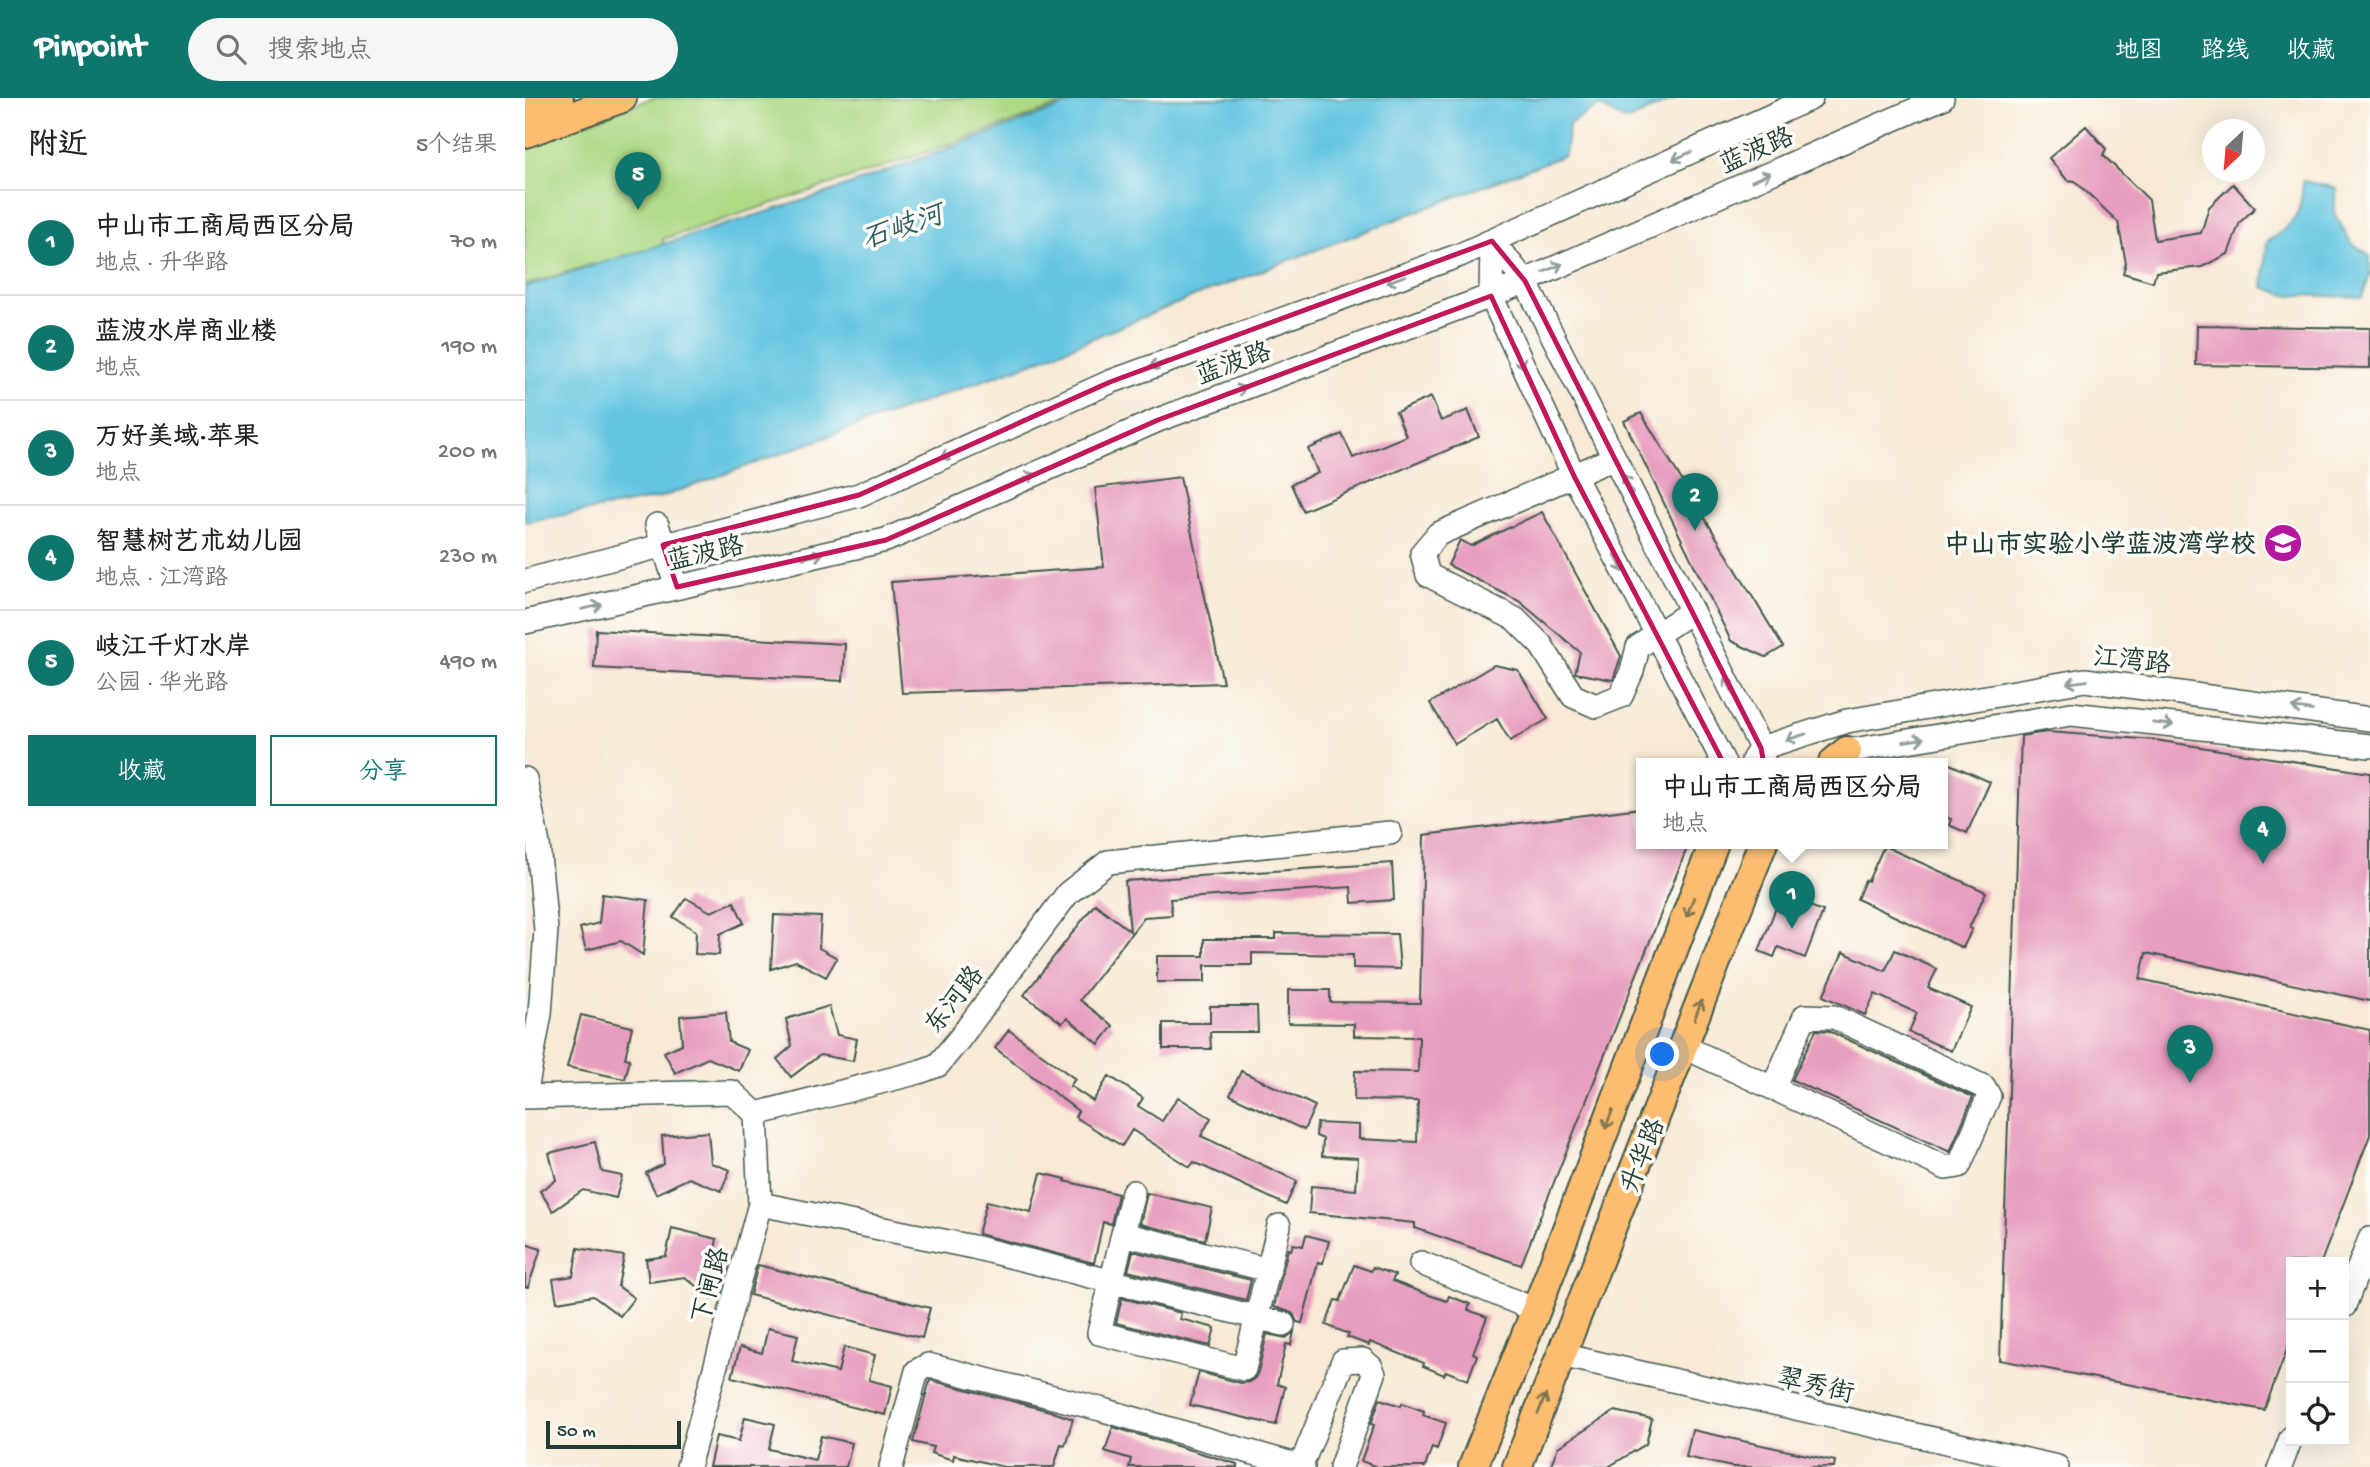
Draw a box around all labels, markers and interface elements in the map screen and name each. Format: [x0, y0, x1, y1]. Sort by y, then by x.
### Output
search box [188, 18, 678, 81]
text: Pinpoint [35, 30, 146, 68]
icon: search [212, 30, 250, 68]
text: 搜索地点 [268, 37, 372, 68]
text: 地图 [2115, 38, 2163, 67]
text: 路线 [2201, 38, 2249, 67]
text: 收藏 [2287, 38, 2335, 67]
north arrow [2202, 119, 2265, 182]
street label: 蓝波路 [1715, 121, 1800, 183]
text: 附近 [28, 130, 88, 165]
text: 5个结果 [416, 133, 497, 160]
one-way arrow [1672, 150, 1693, 163]
pin: 5 [615, 152, 661, 210]
one-way arrow [1750, 170, 1772, 183]
water label: 石岐河 [858, 198, 952, 259]
text: 中山市工商局西区分局 [95, 214, 355, 245]
text: 1 [46, 229, 56, 256]
text: 70 m [450, 229, 497, 256]
text: 地点 · 升华路 [95, 251, 228, 278]
one-way arrow [1542, 261, 1563, 274]
one-way arrow [1385, 273, 1407, 286]
text: 蓝波水岸商业楼 [95, 319, 277, 350]
text: 2 [45, 334, 57, 361]
text: 190 m [441, 334, 497, 361]
street label: 蓝波路 [1192, 336, 1276, 394]
one-way arrow [1513, 347, 1526, 368]
text: 地点 [95, 356, 141, 383]
one-way arrow [1149, 359, 1171, 372]
one-way arrow [1225, 384, 1247, 396]
text: 万好美域·苹果 [95, 424, 259, 455]
text: 3 [45, 439, 57, 466]
text: 200 m [438, 439, 497, 466]
one-way arrow [940, 448, 961, 461]
text: 地点 [95, 461, 141, 488]
one-way arrow [1015, 471, 1036, 484]
pin: 2 [1672, 473, 1718, 531]
one-way arrow [1620, 474, 1634, 495]
school or university icon: 中山市实验小学蓝波湾学校 [2262, 522, 2304, 564]
text: 智慧树艺术幼儿园 [95, 529, 303, 560]
place label: 中山市实验小学蓝波湾学校 [1944, 530, 2256, 563]
street label: 蓝波路 [664, 531, 748, 580]
text: 4 [46, 544, 56, 571]
text: 230 m [439, 544, 497, 571]
one-way arrow [801, 549, 824, 562]
one-way arrow [1612, 552, 1626, 572]
text: 地点 · 江湾路 [95, 566, 228, 593]
one-way arrow [580, 599, 603, 613]
text: 岐江千灯水岸 [95, 634, 251, 665]
street label: 江湾路 [2091, 642, 2172, 683]
text: 5 [45, 649, 57, 676]
text: 490 m [440, 649, 497, 676]
text: 公园 · 华光路 [95, 671, 228, 698]
one-way arrow [2066, 675, 2089, 688]
one-way arrow [1723, 677, 1737, 698]
one-way arrow [2292, 703, 2314, 716]
one-way arrow [2152, 718, 2174, 731]
one-way arrow [1785, 732, 1807, 744]
one-way arrow [1902, 733, 1925, 746]
button: 收藏 [28, 735, 256, 806]
button: 分享 [270, 735, 497, 806]
popup [1636, 758, 1948, 849]
text: 中山市工商局西区分局 [1662, 775, 1922, 806]
pin: 4 [2240, 806, 2286, 864]
text: 地点 [1662, 812, 1708, 839]
pin: 1 [1769, 871, 1815, 929]
one-way arrow [1683, 896, 1695, 917]
street label: 东河路 [919, 960, 993, 1042]
one-way arrow [1693, 1000, 1706, 1021]
pin: 3 [2167, 1025, 2213, 1083]
your location [1645, 1037, 1679, 1071]
one-way arrow [1601, 1108, 1614, 1130]
street label: 升华路 [1614, 1114, 1674, 1199]
street label: 下闸路 [686, 1244, 738, 1328]
map controls [2286, 1257, 2349, 1446]
button: + [2286, 1257, 2349, 1320]
button: − [2286, 1320, 2349, 1383]
street label: 翠秀街 [1773, 1364, 1857, 1412]
button: locate [2286, 1383, 2349, 1446]
one-way arrow [1536, 1393, 1549, 1415]
scale bar [546, 1418, 681, 1450]
text: 50 m [557, 1421, 596, 1444]

